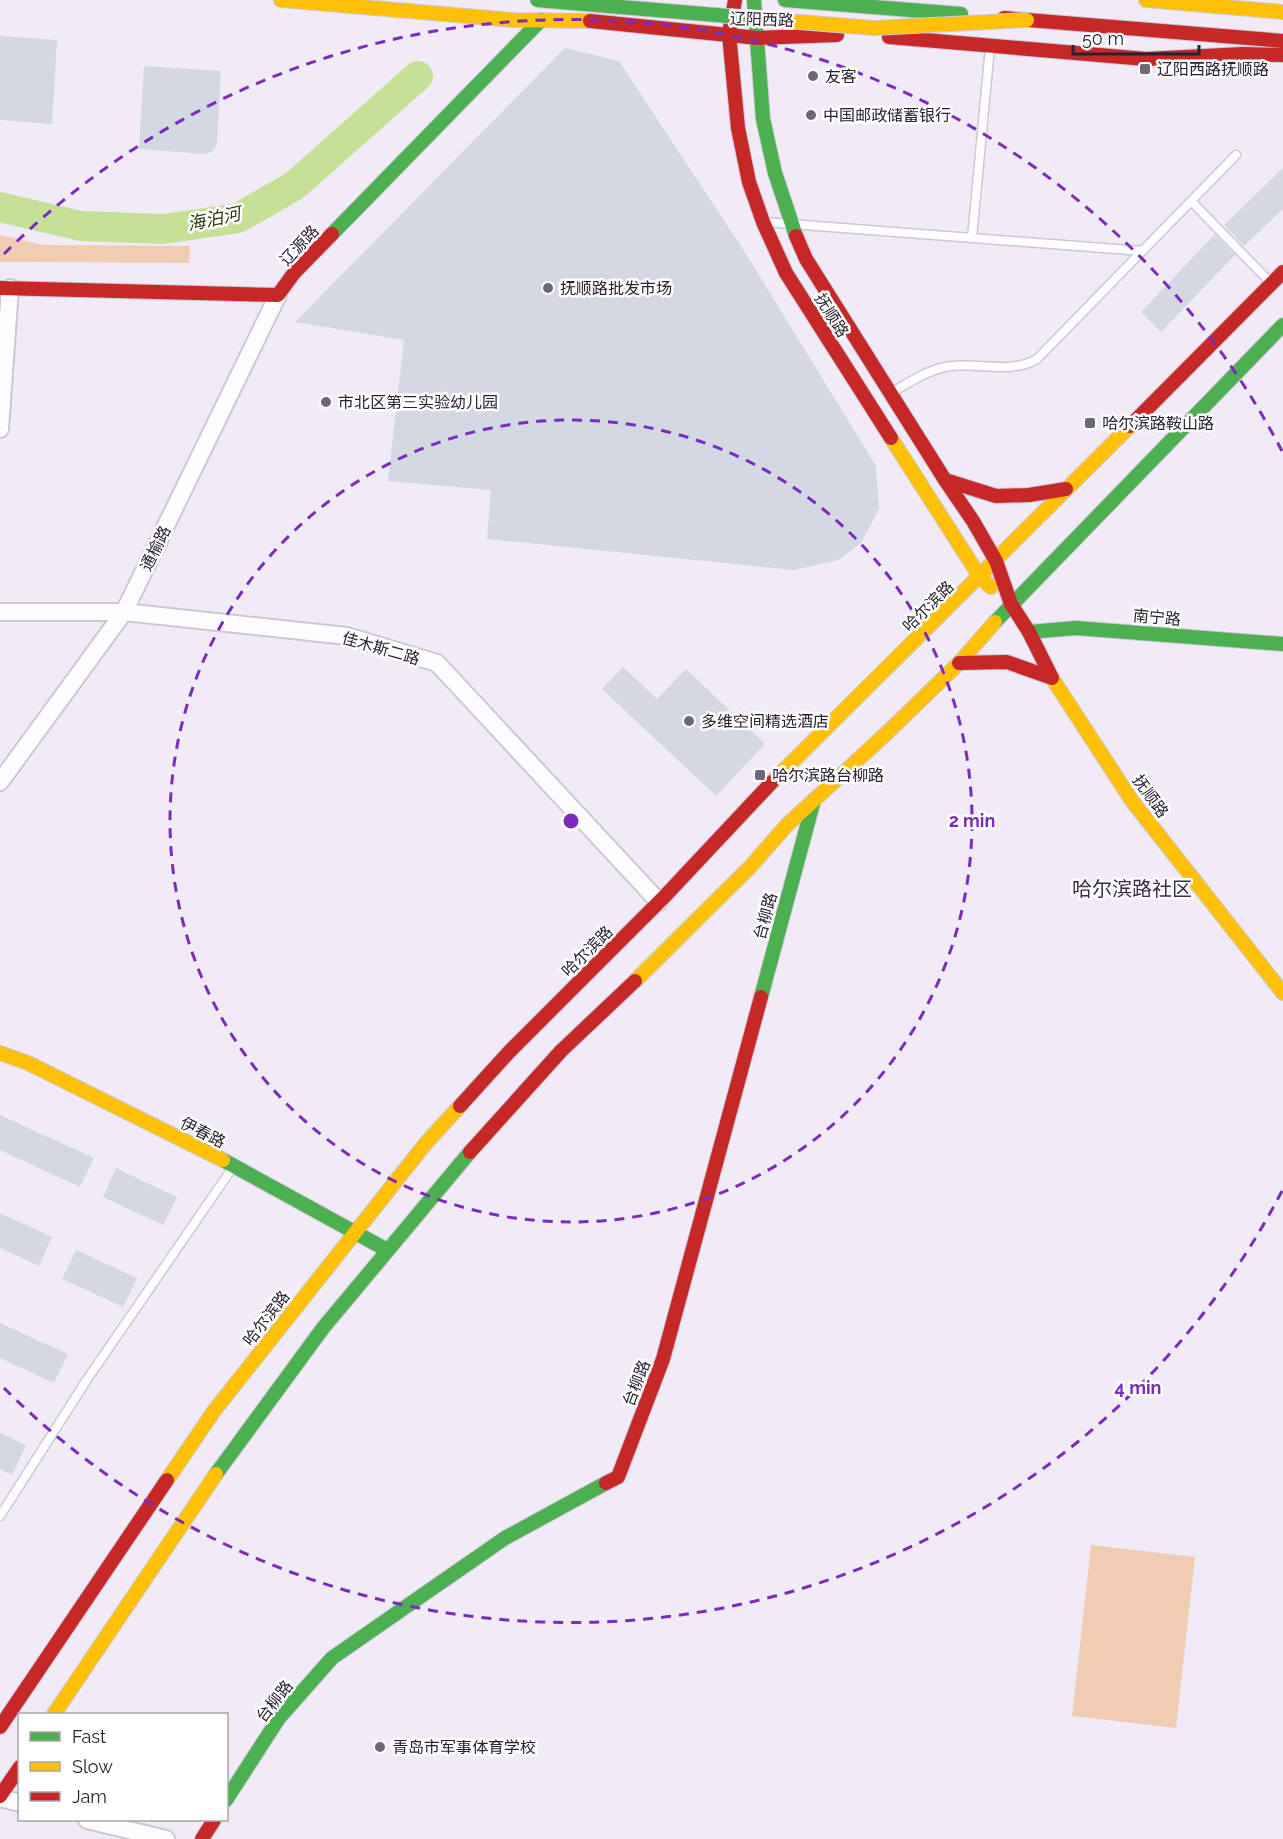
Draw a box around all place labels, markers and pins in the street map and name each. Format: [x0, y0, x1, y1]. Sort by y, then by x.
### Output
place label: 辽阳西路抚顺路 [1157, 60, 1269, 79]
marker: 辽阳西路抚顺路 [1138, 62, 1152, 76]
place label: 友客 [825, 67, 857, 86]
marker: 友客 [806, 69, 820, 83]
place label: 中国邮政储蓄银行 [823, 106, 951, 125]
marker: 中国邮政储蓄银行 [804, 108, 818, 122]
place label: 抚顺路批发市场 [560, 279, 672, 298]
marker: 抚顺路批发市场 [541, 281, 555, 295]
place label: 市北区第三实验幼儿园 [338, 393, 498, 412]
marker: 市北区第三实验幼儿园 [319, 395, 333, 409]
place label: 哈尔滨路鞍山路 [1102, 414, 1214, 433]
marker: 哈尔滨路鞍山路 [1083, 416, 1097, 430]
place label: 多维空间精选酒店 [701, 712, 829, 731]
marker: 多维空间精选酒店 [682, 714, 696, 728]
place label: 哈尔滨路台柳路 [772, 766, 884, 785]
marker: 哈尔滨路台柳路 [753, 768, 767, 782]
centre of rings [561, 811, 581, 831]
place label: 青岛市军事体育学校 [392, 1738, 536, 1757]
marker: 青岛市军事体育学校 [373, 1740, 387, 1754]

